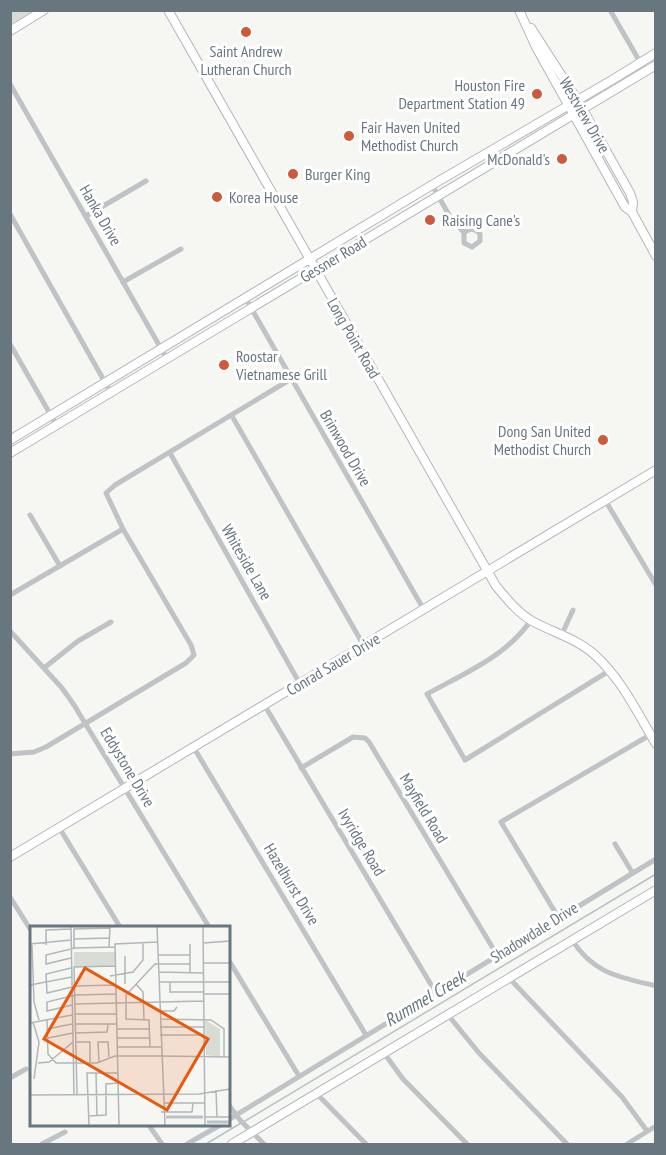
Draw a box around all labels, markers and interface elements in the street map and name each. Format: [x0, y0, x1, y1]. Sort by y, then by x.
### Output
marker: Saint Andrew Lutheran Church [239, 25, 253, 39]
place label: Saint Andrew Lutheran Church [200, 41, 292, 79]
street label: Westview Drive [555, 74, 615, 156]
place label: Houston Fire Department Station 49 [398, 75, 525, 113]
marker: Houston Fire Department Station 49 [530, 87, 544, 101]
place label: Fair Haven United Methodist Church [361, 117, 460, 155]
marker: Fair Haven United Methodist Church [342, 129, 356, 143]
place label: McDonald's [487, 149, 550, 169]
marker: McDonald's [555, 152, 569, 166]
place label: Burger King [305, 164, 370, 184]
marker: Burger King [286, 167, 300, 181]
street label: Hanka Drive [76, 181, 126, 249]
place label: Korea House [229, 187, 298, 207]
marker: Korea House [210, 190, 224, 204]
place label: Raising Cane's [442, 210, 520, 230]
marker: Raising Cane's [423, 213, 437, 227]
street label: Gessner Road [296, 231, 370, 287]
street label: Long Point Road [323, 294, 385, 382]
place label: Roostar Vietnamese Grill [235, 346, 327, 384]
marker: Roostar Vietnamese Grill [217, 358, 231, 372]
street label: Brinwood Drive [316, 406, 376, 490]
place label: Dong San United Methodist Church [494, 421, 591, 459]
marker: Dong San United Methodist Church [596, 433, 610, 447]
street label: Whiteside Lane [217, 520, 277, 604]
street label: Conrad Sauer Drive [283, 628, 383, 700]
street label: Eddystone Drive [96, 724, 160, 810]
street label: Mayfield Road [395, 770, 453, 846]
street label: Ivyridge Road [334, 805, 390, 879]
street label: Hazelhurst Drive [260, 840, 324, 928]
street label: Shadowdale Drive [486, 897, 582, 967]
inset map [30, 926, 230, 1125]
water label: Rummel Creek [380, 965, 471, 1032]

